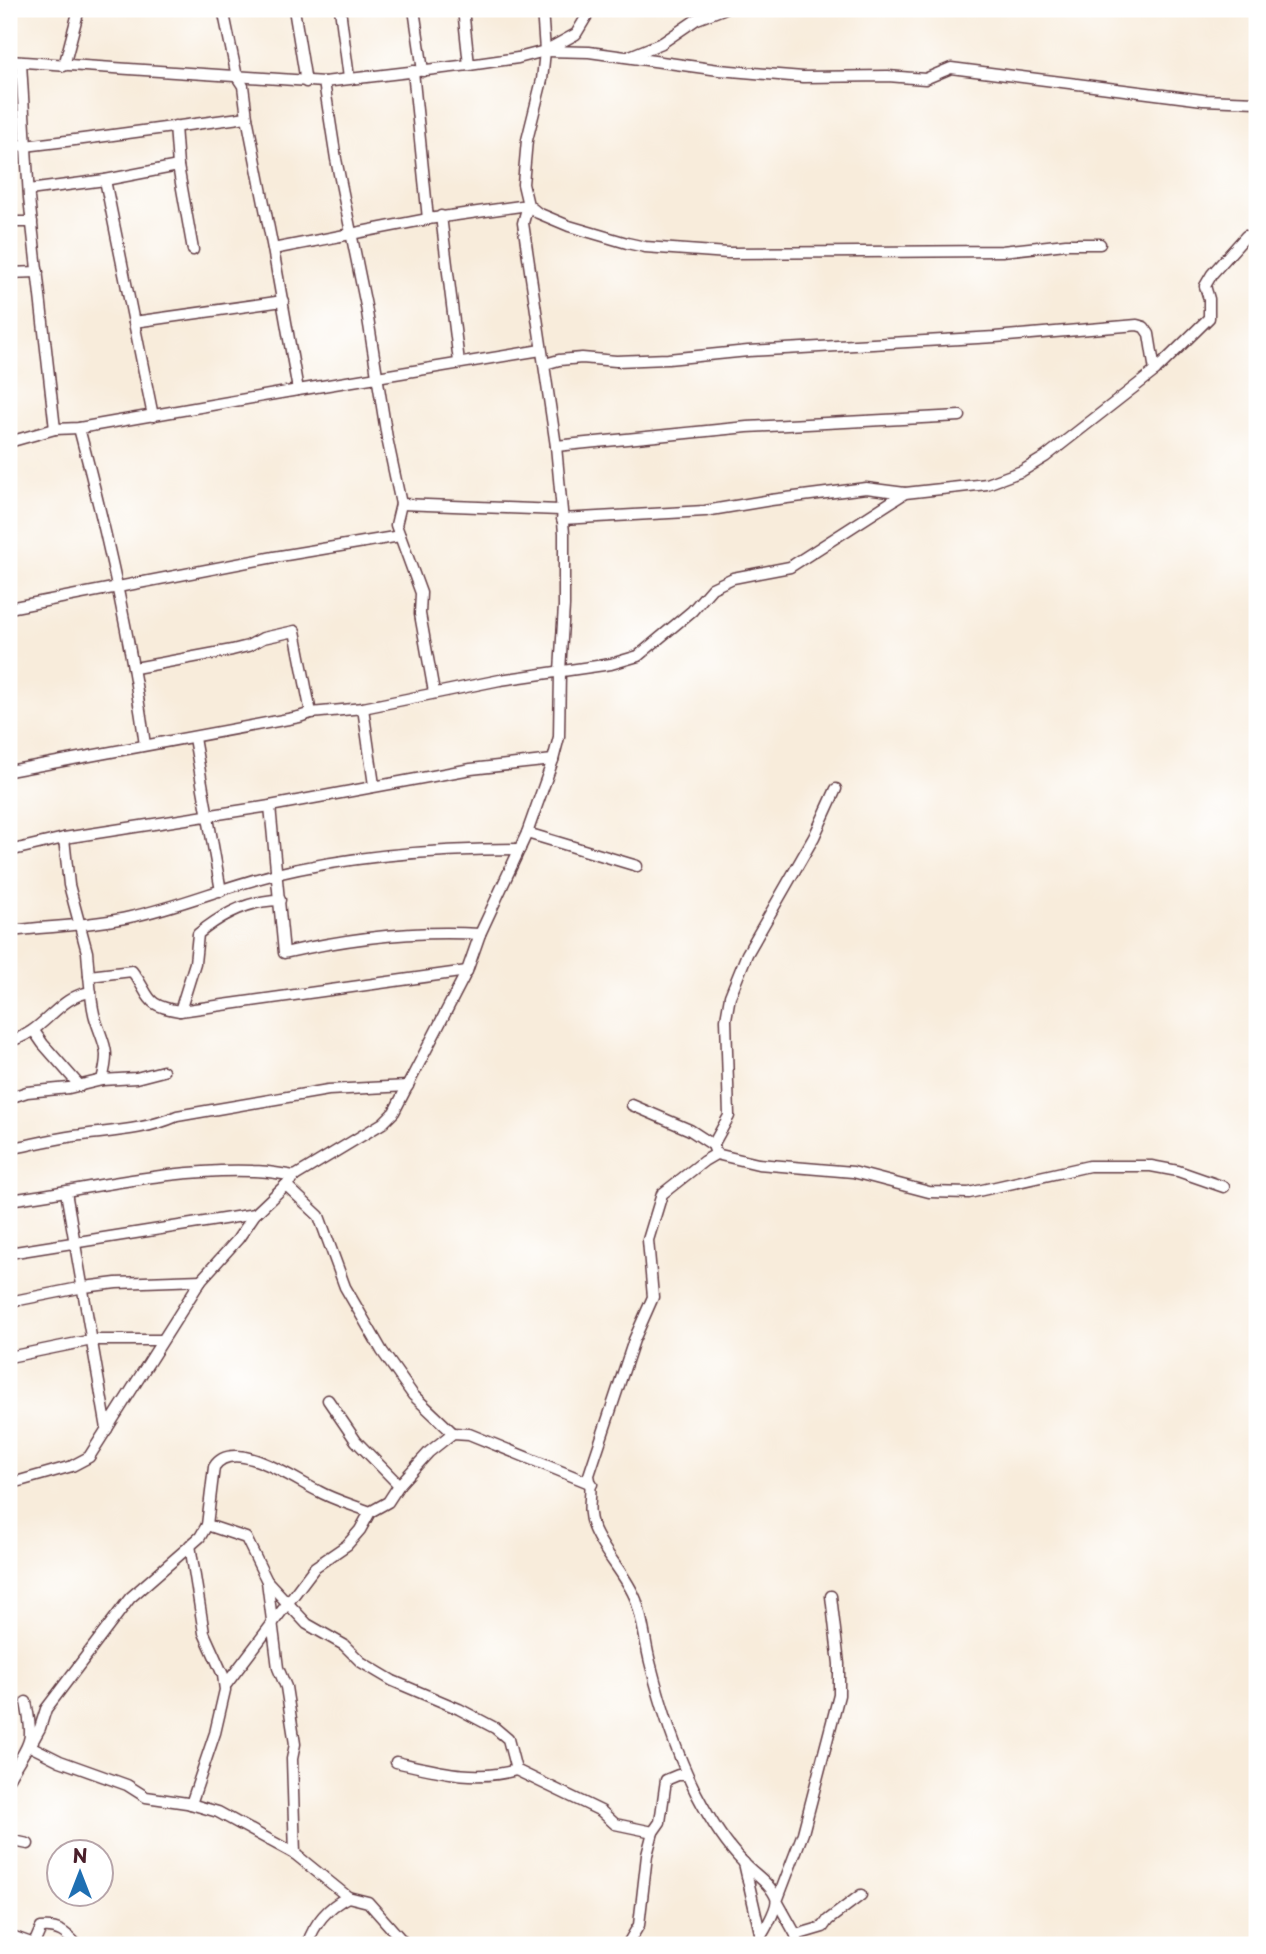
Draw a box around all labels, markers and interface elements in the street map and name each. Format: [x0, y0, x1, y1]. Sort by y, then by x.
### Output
north arrow [46, 1839, 116, 1909]
text: N [72, 1841, 88, 1869]

